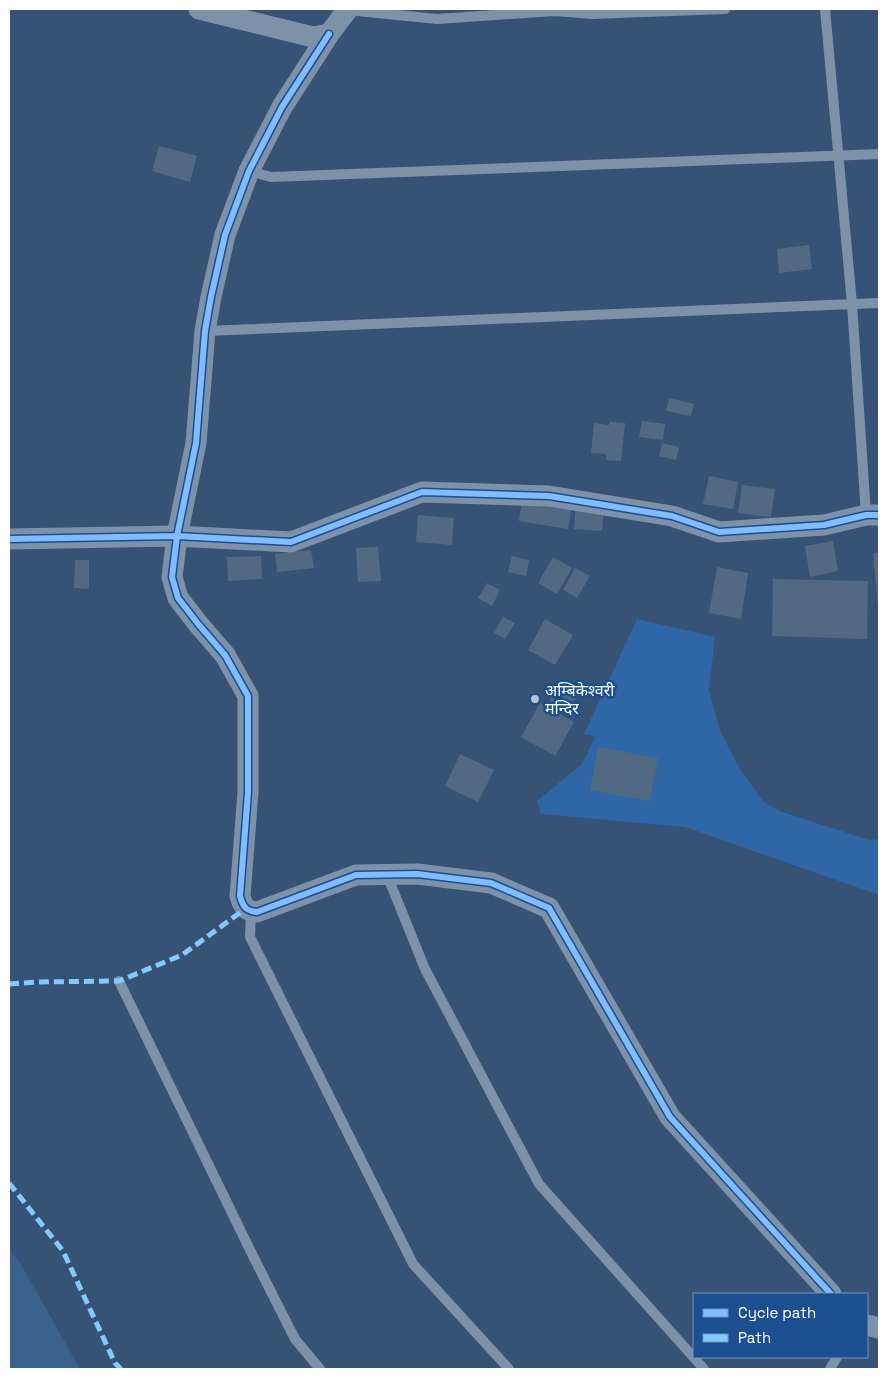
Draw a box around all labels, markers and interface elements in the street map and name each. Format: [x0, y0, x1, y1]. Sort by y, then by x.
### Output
place label: अम्बिकेश्‍वरी मन्दिर [545, 680, 615, 719]
marker: अम्बिकेश्‍वरी मन्दिर [529, 693, 541, 705]
legend [693, 1293, 868, 1358]
text: Cycle path [738, 1303, 816, 1322]
text: Path [738, 1328, 771, 1347]

